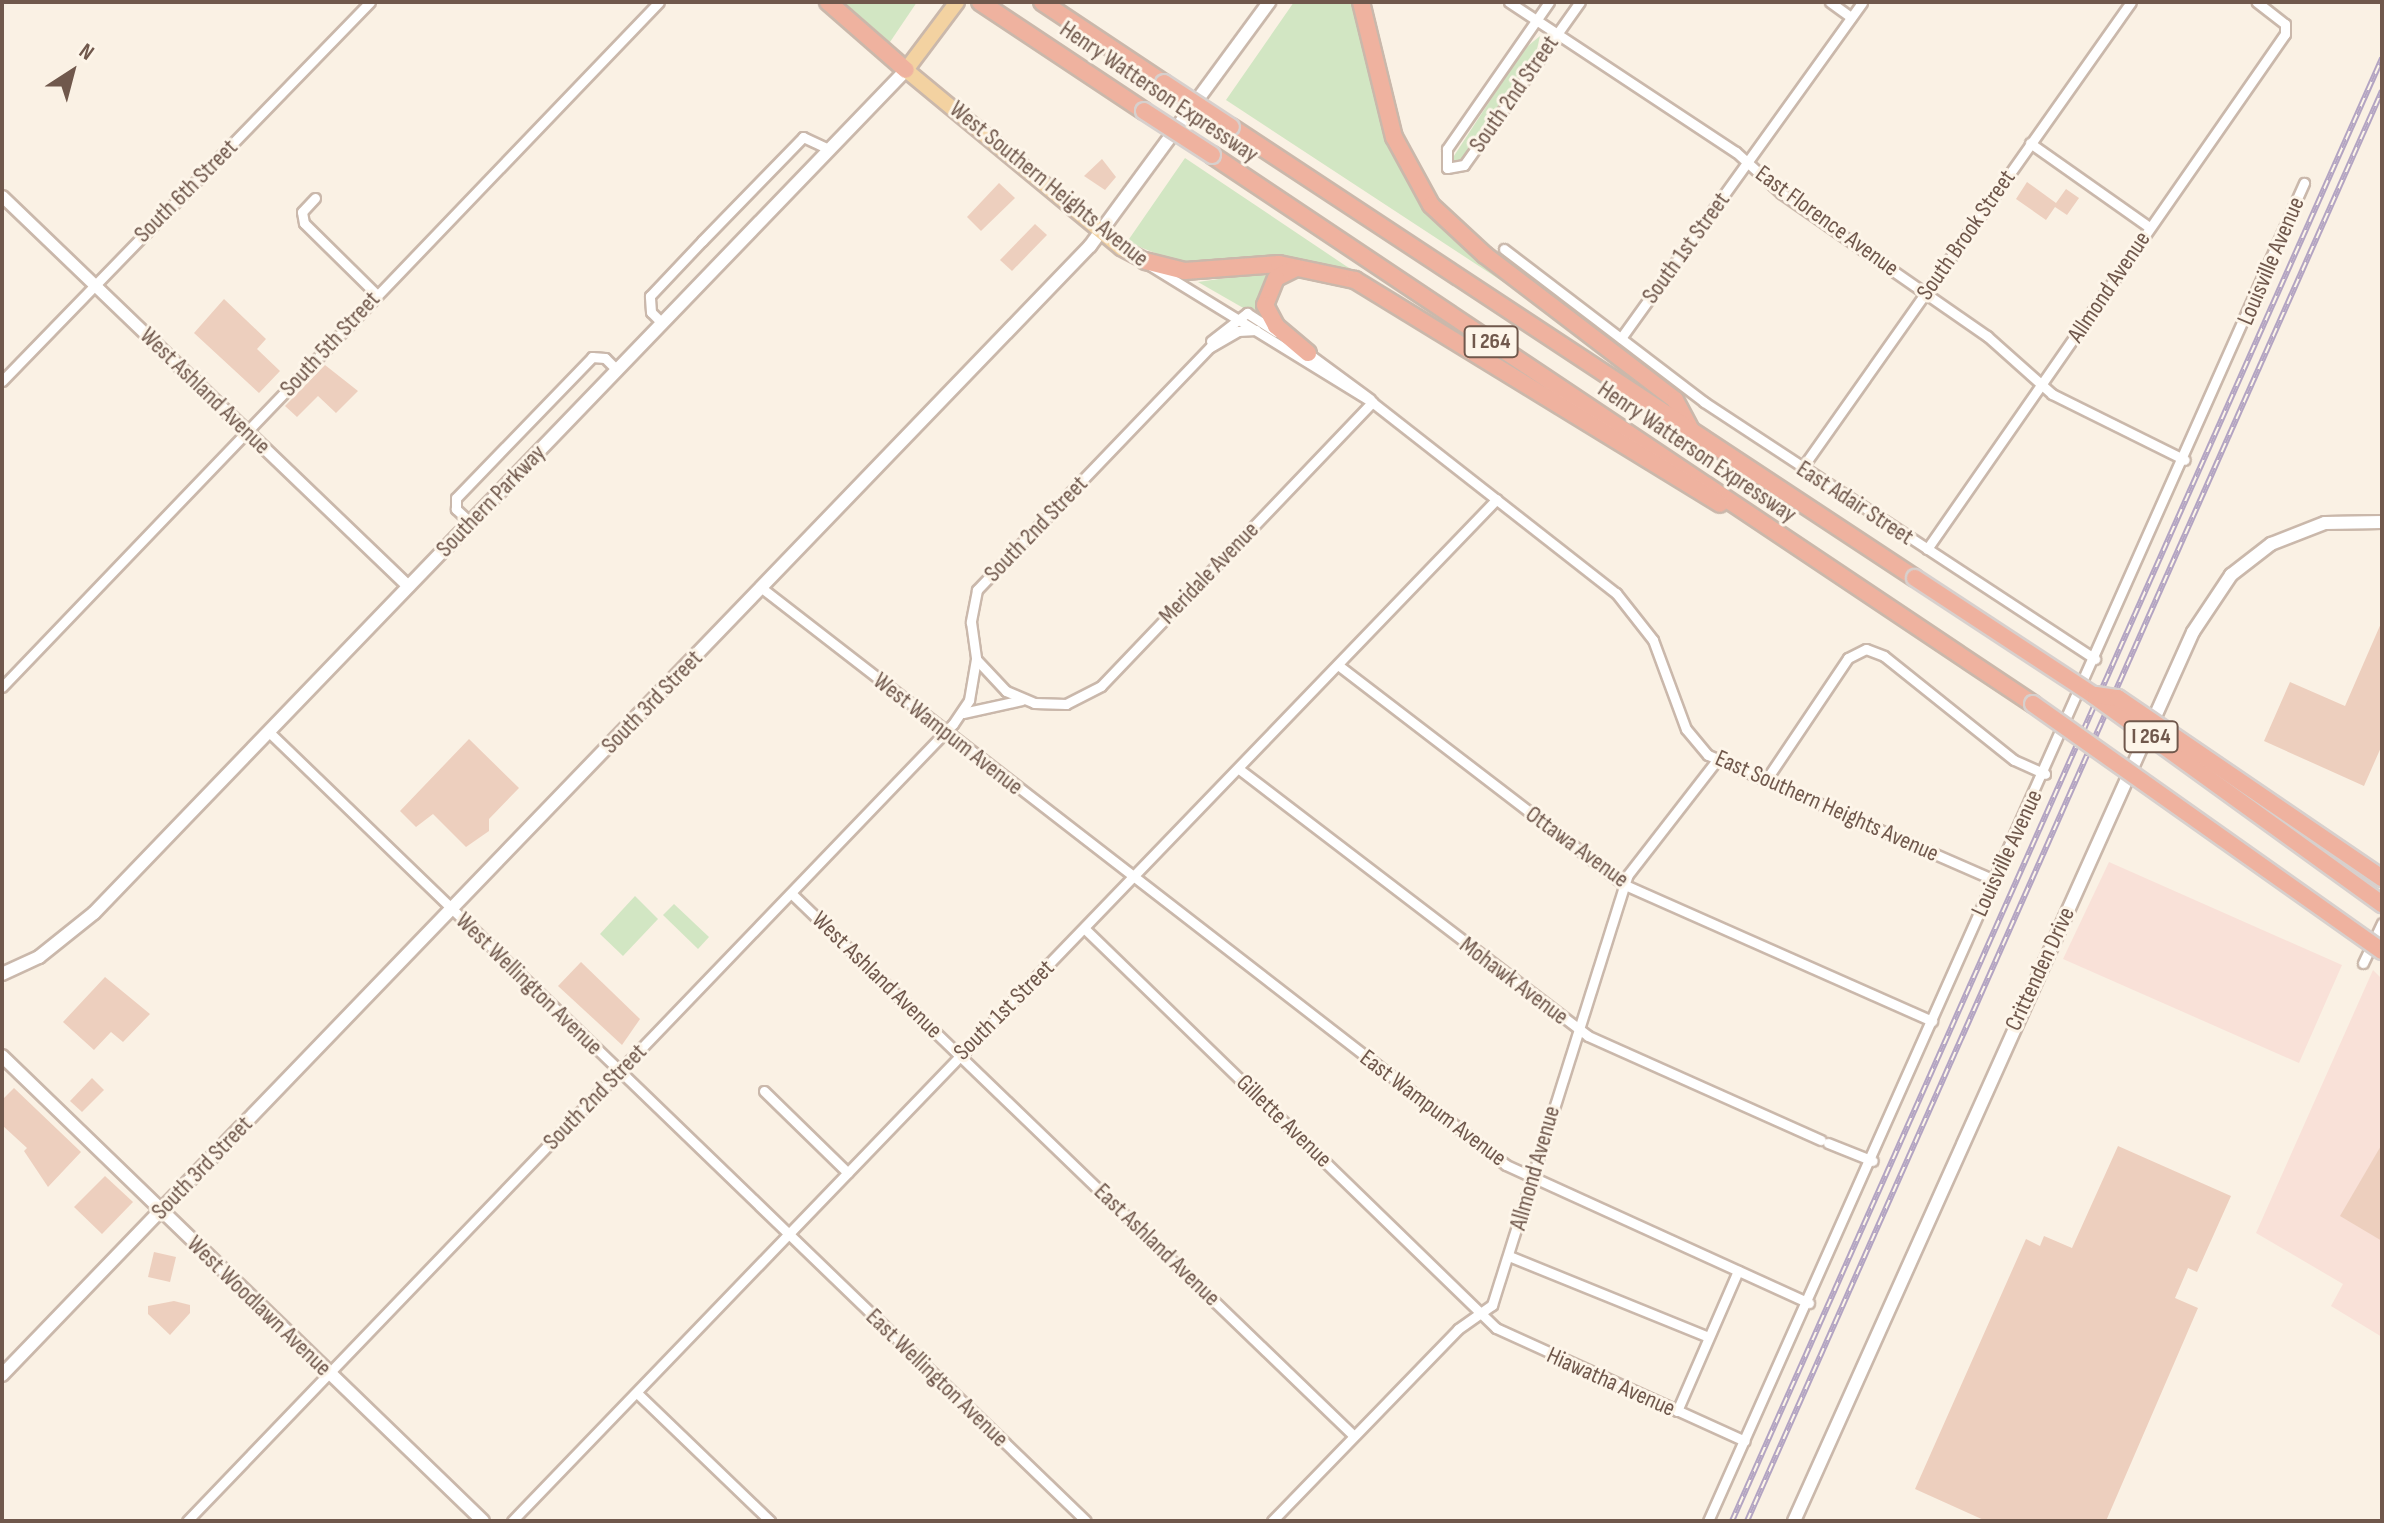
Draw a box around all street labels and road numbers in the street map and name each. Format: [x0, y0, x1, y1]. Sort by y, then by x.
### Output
street label: Henry Watterson Expressway [1054, 15, 1264, 169]
street label: South 2nd Street [1463, 30, 1565, 158]
street label: West Southern Heights Avenue [944, 95, 1154, 273]
street label: South 6th Street [128, 133, 244, 249]
street label: East Florence Avenue [1750, 159, 1904, 283]
street label: South Brook Street [1910, 164, 2022, 306]
street label: South 1st Street [1636, 187, 1736, 309]
street label: Louisville Avenue [2231, 193, 2311, 329]
street label: Allmond Avenue [2061, 226, 2157, 348]
street label: South 5th Street [274, 285, 386, 403]
street label: West Ashland Avenue [134, 321, 276, 461]
road number: I 264 [1463, 324, 1519, 360]
street label: Henry Watterson Expressway [1592, 375, 1802, 529]
street label: Southern Parkway [430, 439, 552, 563]
street label: East Adair Street [1791, 455, 1919, 551]
street label: South 2nd Street [978, 470, 1094, 588]
street label: Meridale Avenue [1153, 516, 1265, 630]
street label: South 3rd Street [596, 644, 708, 760]
street label: West Wampum Avenue [867, 667, 1029, 801]
road number: I 264 [2123, 719, 2179, 755]
street label: East Southern Heights Avenue [1711, 744, 1943, 868]
street label: Louisville Avenue [1965, 785, 2049, 921]
street label: Ottawa Avenue [1520, 800, 1634, 894]
street label: Crittenden Drive [1999, 903, 2081, 1035]
street label: West Ashland Avenue [806, 905, 948, 1045]
street label: West Wellington Avenue [450, 907, 608, 1061]
street label: Mohawk Avenue [1454, 931, 1574, 1031]
street label: South 1st Street [948, 954, 1060, 1066]
street label: South 2nd Street [537, 1038, 653, 1156]
street label: East Wampum Avenue [1354, 1044, 1512, 1172]
street label: Gillette Avenue [1230, 1068, 1338, 1174]
street label: Allmond Avenue [1504, 1103, 1566, 1233]
street label: South 3rd Street [146, 1110, 258, 1226]
street label: East Ashland Avenue [1088, 1178, 1226, 1312]
street label: West Woodlawn Avenue [181, 1230, 337, 1382]
street label: East Wellington Avenue [860, 1303, 1014, 1453]
street label: Hiawatha Avenue [1542, 1341, 1680, 1423]

